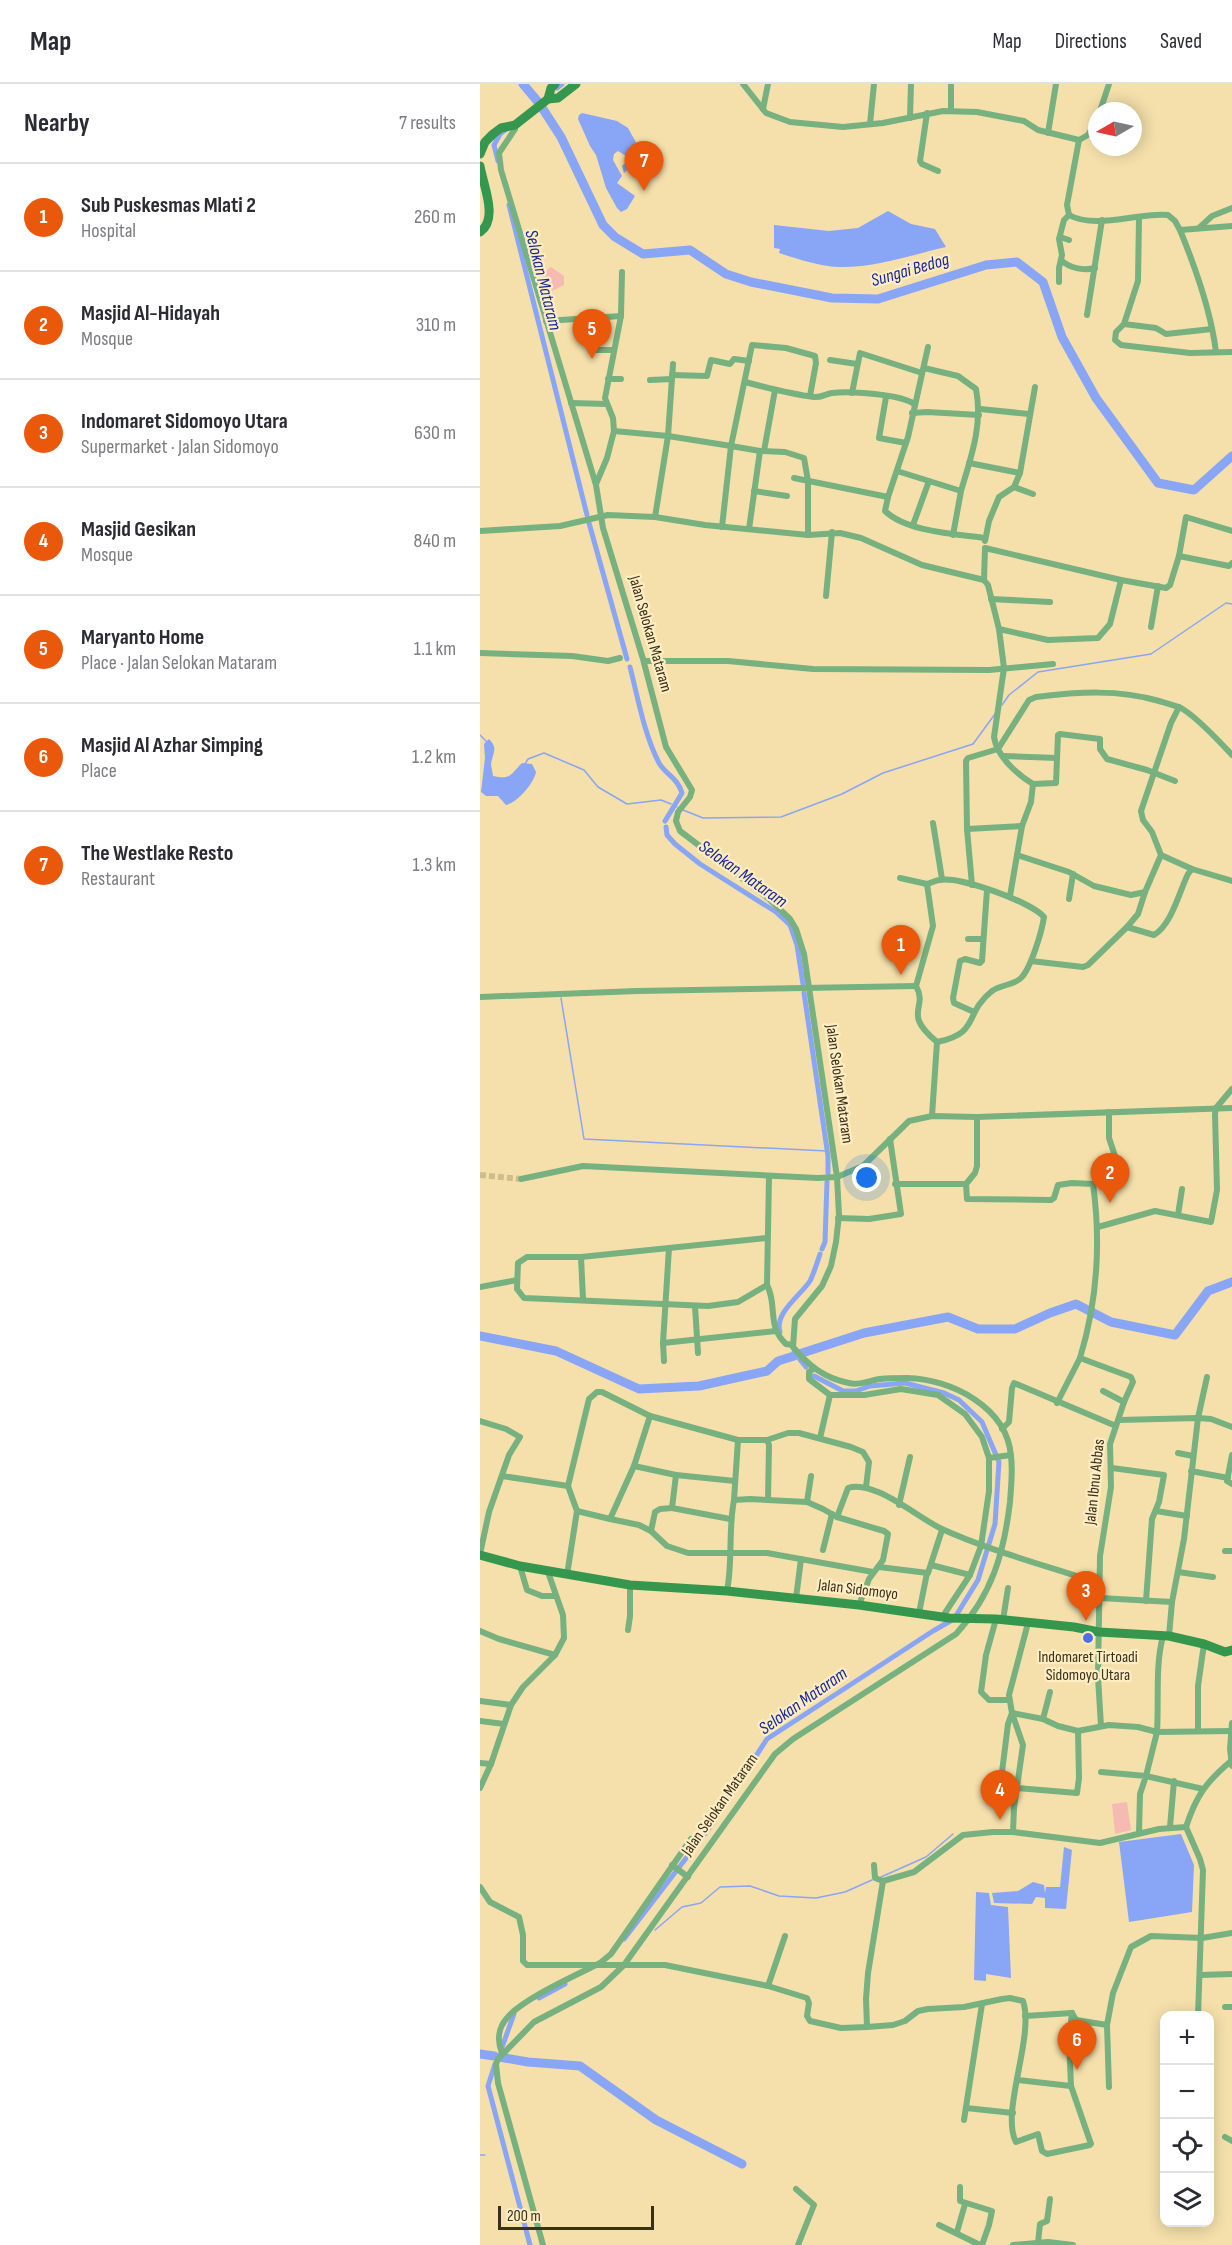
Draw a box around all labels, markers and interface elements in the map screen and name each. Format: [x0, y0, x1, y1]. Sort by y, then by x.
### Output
text: Map [30, 25, 71, 58]
text: Map [992, 29, 1022, 54]
text: Directions [1055, 29, 1127, 54]
text: Saved [1160, 29, 1202, 54]
north arrow [1088, 102, 1142, 156]
text: Nearby [24, 108, 90, 139]
text: 7 results [399, 111, 456, 135]
pin: 7 [624, 141, 664, 191]
text: Sub Puskesmas Mlati 2 [81, 192, 256, 219]
text: 1 [40, 205, 47, 229]
text: 260 m [414, 205, 456, 229]
text: Hospital [81, 219, 136, 243]
water label: Selokan Mataram [520, 228, 566, 332]
water label: Sungai Bedog [869, 249, 952, 291]
text: Masjid Al-Hidayah [81, 300, 220, 327]
pin: 5 [572, 310, 612, 359]
text: 2 [39, 313, 48, 337]
text: 310 m [416, 313, 456, 337]
text: Mosque [81, 327, 133, 351]
text: Indomaret Sidomoyo Utara [81, 408, 288, 435]
text: 3 [39, 421, 48, 445]
text: 630 m [414, 421, 456, 445]
text: Supermarket · Jalan Sidomoyo [81, 435, 279, 459]
text: Masjid Gesikan [81, 516, 196, 543]
text: 4 [39, 529, 48, 553]
text: 840 m [414, 529, 456, 553]
text: Mosque [81, 543, 133, 567]
street label: Jalan Selokan Mataram [624, 573, 676, 694]
text: Maryanto Home [81, 624, 204, 651]
text: 5 [39, 637, 48, 661]
text: 1.1 km [414, 637, 456, 661]
text: Place · Jalan Selokan Mataram [81, 651, 277, 675]
text: Masjid Al Azhar Simping [81, 732, 263, 759]
text: 6 [39, 745, 48, 769]
text: 1.2 km [412, 745, 456, 769]
text: Place [81, 759, 117, 783]
water label: Selokan Mataram [695, 836, 791, 912]
text: The Westlake Resto [81, 840, 233, 867]
text: 7 [39, 853, 48, 877]
text: 1.3 km [413, 853, 456, 877]
text: Restaurant [81, 867, 155, 891]
pin: 1 [882, 926, 920, 975]
street label: Jalan Selokan Mataram [821, 1022, 857, 1145]
pin: 2 [1090, 1154, 1130, 1203]
your location [852, 1163, 881, 1192]
street label: Jalan Ibnu Abbas [1081, 1438, 1109, 1527]
pin: 3 [1066, 1572, 1106, 1621]
street label: Jalan Sidomoyo [816, 1576, 899, 1604]
marker: Indomaret Tirtoadi Sidomoyo Utara [1081, 1631, 1095, 1645]
place label: Indomaret Tirtoadi Sidomoyo Utara [1038, 1648, 1138, 1685]
water label: Selokan Mataram [755, 1663, 851, 1739]
street label: Jalan Selokan Mataram [677, 1750, 762, 1860]
pin: 4 [980, 1770, 1020, 1820]
map controls [1160, 2011, 1214, 2227]
button: + [1160, 2011, 1214, 2065]
pin: 6 [1058, 2020, 1096, 2070]
button: − [1160, 2065, 1214, 2119]
button: locate [1160, 2119, 1214, 2173]
button: layers [1160, 2173, 1214, 2227]
scale bar [498, 2203, 654, 2230]
text: 200 m [507, 2207, 541, 2226]

